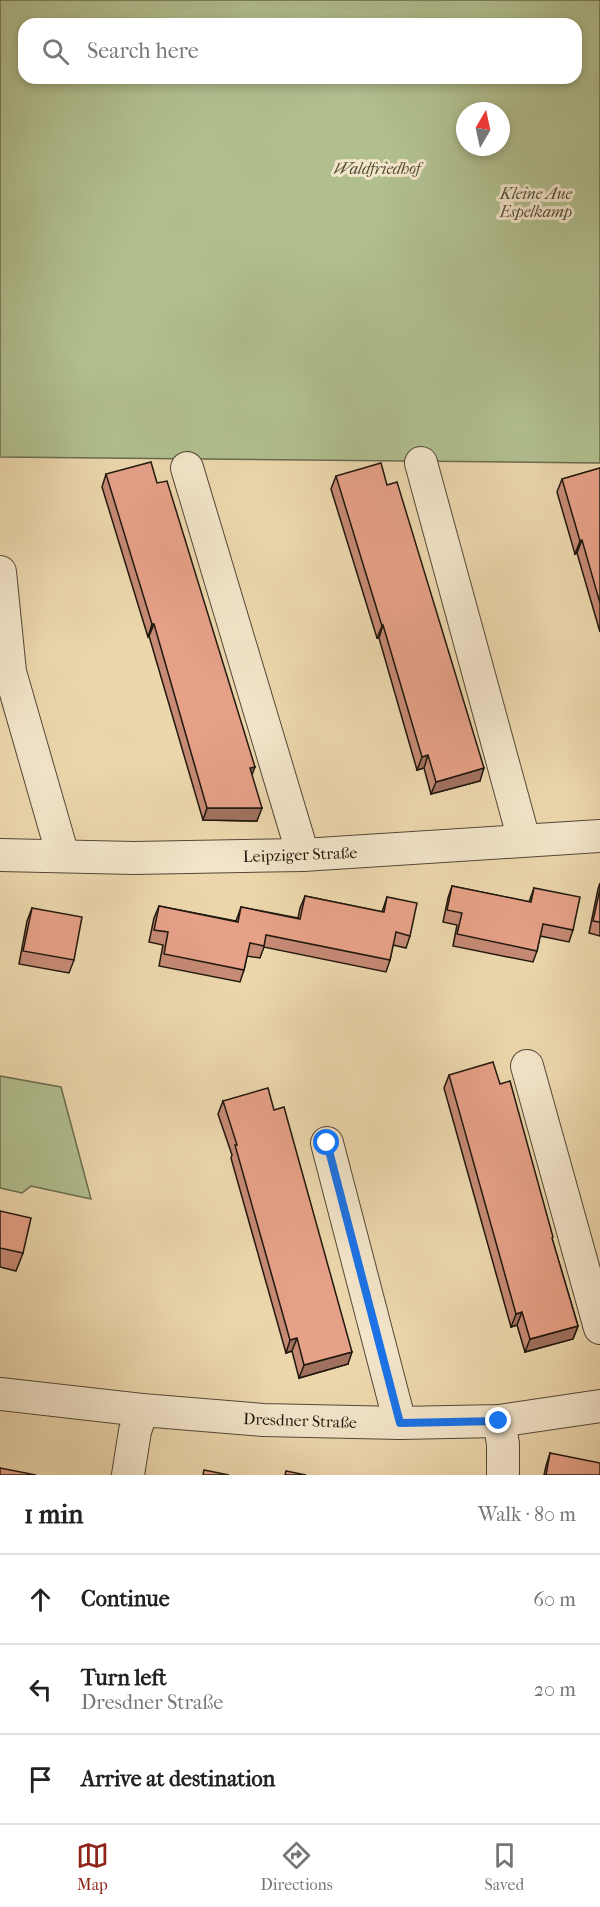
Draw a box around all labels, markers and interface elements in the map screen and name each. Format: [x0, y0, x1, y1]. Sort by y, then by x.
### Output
search box [18, 18, 582, 84]
icon: search [39, 35, 72, 68]
text: Search here [87, 38, 199, 64]
north arrow [456, 102, 510, 156]
park label: Waldfriedhof [334, 159, 424, 178]
park label: Kleine Aue Espelkamp [499, 184, 573, 221]
street label: Leipziger Straße [243, 843, 358, 866]
route start [313, 1129, 339, 1155]
route end [485, 1407, 511, 1433]
street label: Dresdner Straße [243, 1409, 357, 1432]
text: 1 min [24, 1499, 83, 1530]
text: Walk · 80 m [478, 1503, 576, 1526]
icon: ahead [24, 1583, 57, 1616]
text: Continue [81, 1586, 170, 1612]
text: 60 m [533, 1588, 576, 1611]
text: Turn left [81, 1665, 167, 1691]
icon: left [24, 1673, 57, 1706]
text: 20 m [534, 1678, 576, 1701]
text: Dresdner Straße [81, 1691, 223, 1714]
icon: arrive [24, 1763, 57, 1796]
text: Arrive at destination [81, 1766, 275, 1792]
tab: Map [76, 1839, 109, 1894]
tab: Directions [261, 1839, 333, 1894]
tab: Saved [484, 1839, 524, 1894]

